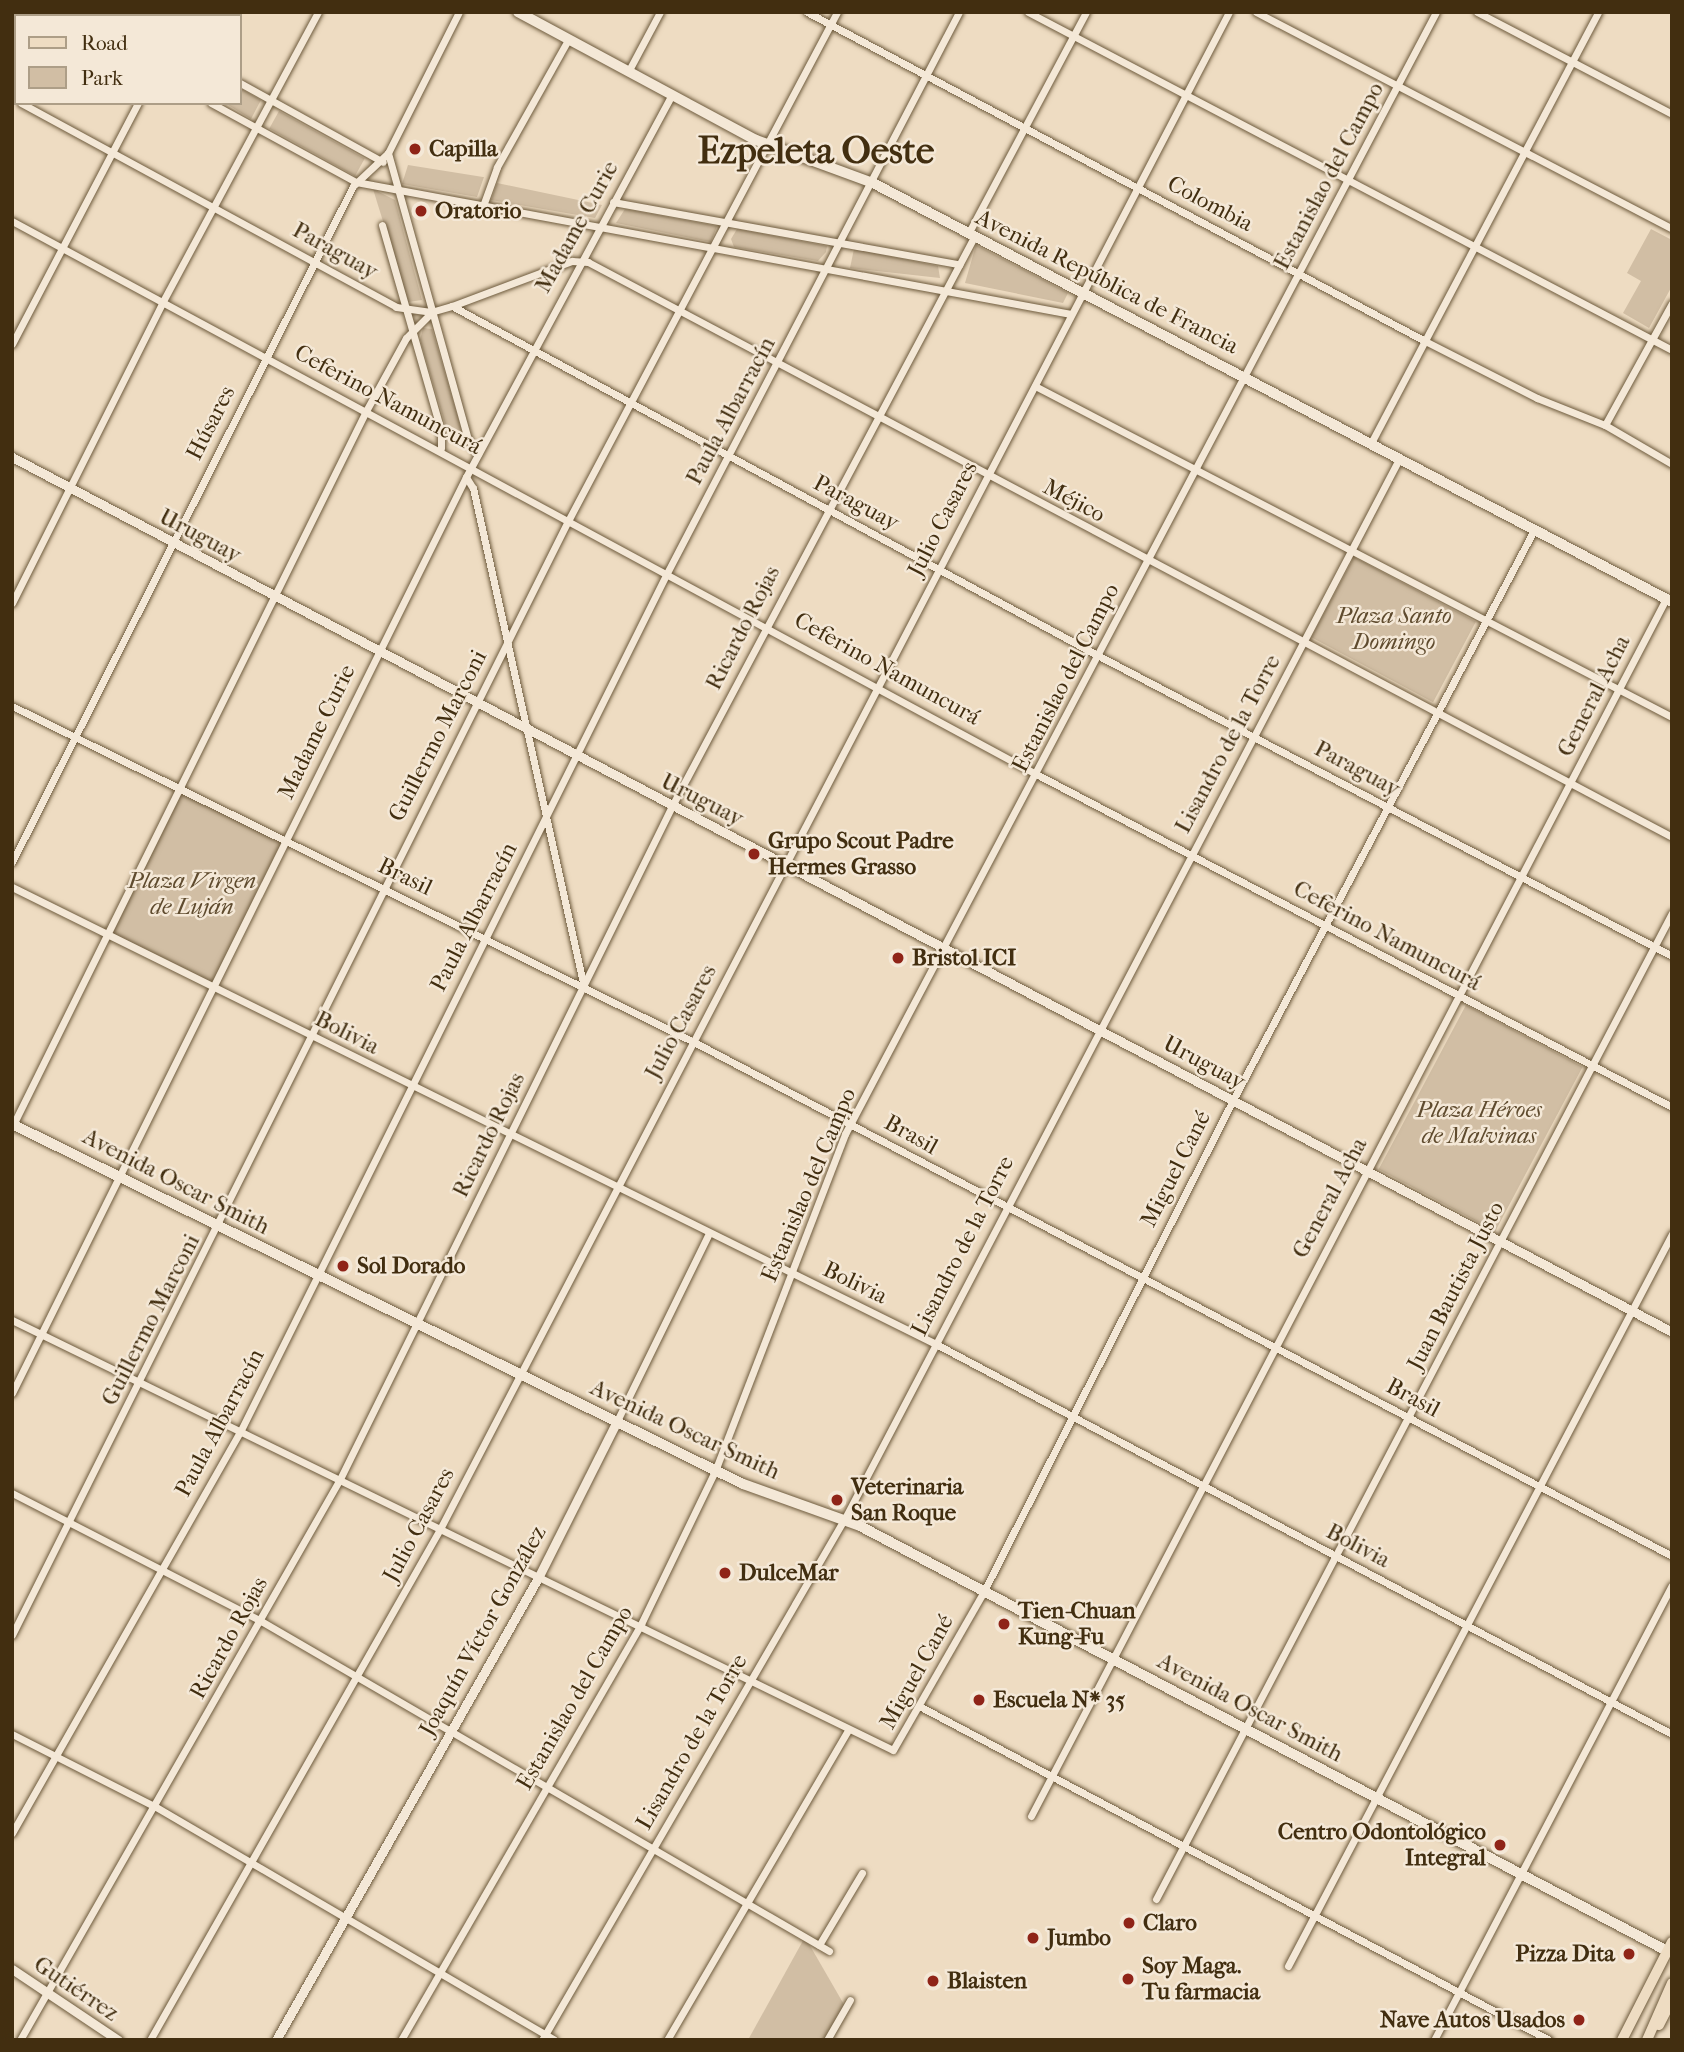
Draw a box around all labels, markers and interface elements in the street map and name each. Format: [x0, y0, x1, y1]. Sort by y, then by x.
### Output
legend [14, 14, 242, 105]
text: Road [81, 31, 128, 55]
text: Park [81, 66, 123, 90]
street label: Estanislao del Campo [1268, 78, 1390, 274]
district label: Ezpeleta Oeste [698, 129, 934, 173]
place label: Capilla [429, 135, 498, 163]
marker: Capilla [407, 141, 423, 157]
street label: Madame Curie [529, 156, 625, 298]
street label: Colombia [1162, 170, 1258, 238]
place label: Oratorio [435, 197, 521, 225]
marker: Oratorio [413, 203, 429, 219]
street label: Avenida República de Francia [971, 204, 1243, 360]
street label: Paraguay [288, 216, 382, 286]
street label: Paula Albarracín [680, 332, 782, 490]
street label: Ceferino Namuncurá [290, 339, 486, 461]
street label: Húsares [181, 381, 241, 465]
street label: Julio Casares [902, 457, 984, 581]
street label: Paraguay [808, 469, 904, 537]
street label: Méjico [1038, 473, 1110, 529]
street label: Uruguay [154, 503, 246, 569]
street label: Ricardo Rojas [700, 561, 786, 695]
street label: Estanislao del Campo [1006, 579, 1126, 777]
park label: Plaza Santo Domingo [1336, 602, 1452, 656]
street label: Ceferino Namuncurá [789, 606, 985, 732]
street label: General Acha [1552, 631, 1636, 761]
street label: Guillermo Marconi [383, 646, 493, 826]
street label: Lisandro de la Torre [1169, 650, 1287, 838]
street label: Madame Curie [272, 660, 362, 804]
street label: Paraguay [1309, 735, 1405, 803]
street label: Uruguay [656, 768, 748, 832]
place label: Grupo Scout Padre Hermes Grasso [768, 827, 954, 881]
street label: Paula Albarracín [425, 838, 523, 996]
marker: Grupo Scout Padre Hermes Grasso [746, 846, 762, 862]
street label: Brasil [373, 852, 437, 902]
park label: Plaza Virgen de Luján [128, 867, 256, 921]
street label: Ceferino Namuncurá [1289, 875, 1485, 997]
place label: Bristol ICI [912, 944, 1016, 972]
marker: Bristol ICI [890, 950, 906, 966]
street label: Julio Casares [639, 960, 723, 1084]
street label: Bolivia [310, 1005, 384, 1061]
street label: Uruguay [1158, 1030, 1250, 1096]
street label: Ricardo Rojas [447, 1068, 531, 1202]
street label: Estanislao del Campo [756, 1084, 862, 1286]
park label: Plaza Héroes de Malvinas [1416, 1096, 1542, 1150]
street label: Miguel Cané [1135, 1106, 1217, 1232]
street label: Brasil [879, 1109, 943, 1161]
street label: Avenida Oscar Smith [78, 1123, 274, 1241]
street label: General Acha [1287, 1133, 1373, 1263]
street label: Lisandro de la Torre [906, 1151, 1020, 1341]
street label: Juan Bautista Justo [1402, 1197, 1510, 1375]
street label: Guillermo Marconi [96, 1230, 206, 1410]
place label: Sol Dorado [357, 1252, 465, 1280]
street label: Bolivia [818, 1256, 892, 1310]
marker: Sol Dorado [335, 1258, 351, 1274]
street label: Paula Albarracín [169, 1344, 271, 1502]
street label: Brasil [1381, 1372, 1445, 1424]
street label: Avenida Oscar Smith [586, 1374, 784, 1486]
street label: Julio Casares [377, 1463, 461, 1587]
place label: Veterinaria San Roque [851, 1473, 963, 1527]
marker: Veterinaria San Roque [829, 1492, 845, 1508]
street label: Bolivia [1321, 1518, 1395, 1574]
street label: Joaquín Víctor González [414, 1521, 552, 1741]
place label: DulceMar [739, 1559, 839, 1587]
marker: DulceMar [717, 1565, 733, 1581]
street label: Ricardo Rojas [184, 1572, 274, 1704]
place label: Tien-Chuan Kung-Fu [1018, 1597, 1135, 1651]
street label: Estanislao del Campo [511, 1601, 639, 1795]
street label: Miguel Cané [874, 1610, 960, 1734]
marker: Tien-Chuan Kung-Fu [996, 1616, 1012, 1632]
street label: Avenida Oscar Smith [1153, 1647, 1347, 1769]
street label: Lisandro de la Torre [631, 1649, 753, 1835]
place label: Escuela N* 35 [993, 1686, 1125, 1714]
marker: Escuela N* 35 [971, 1692, 987, 1708]
place label: Centro Odontológico Integral [1278, 1818, 1486, 1872]
marker: Centro Odontológico Integral [1492, 1837, 1508, 1853]
place label: Claro [1143, 1909, 1197, 1937]
marker: Claro [1121, 1915, 1137, 1931]
place label: Jumbo [1047, 1924, 1111, 1952]
marker: Jumbo [1025, 1930, 1041, 1946]
place label: Pizza Dita [1515, 1940, 1615, 1968]
marker: Pizza Dita [1621, 1946, 1637, 1962]
street label: Gutiérrez [28, 1951, 124, 2027]
place label: Soy Maga. Tu farmacia [1142, 1952, 1260, 2006]
place label: Blaisten [947, 1967, 1027, 1995]
marker: Soy Maga. Tu farmacia [1120, 1971, 1136, 1987]
marker: Blaisten [925, 1973, 941, 1989]
place label: Nave Autos Usados [1380, 2006, 1565, 2034]
marker: Nave Autos Usados [1571, 2012, 1587, 2028]

